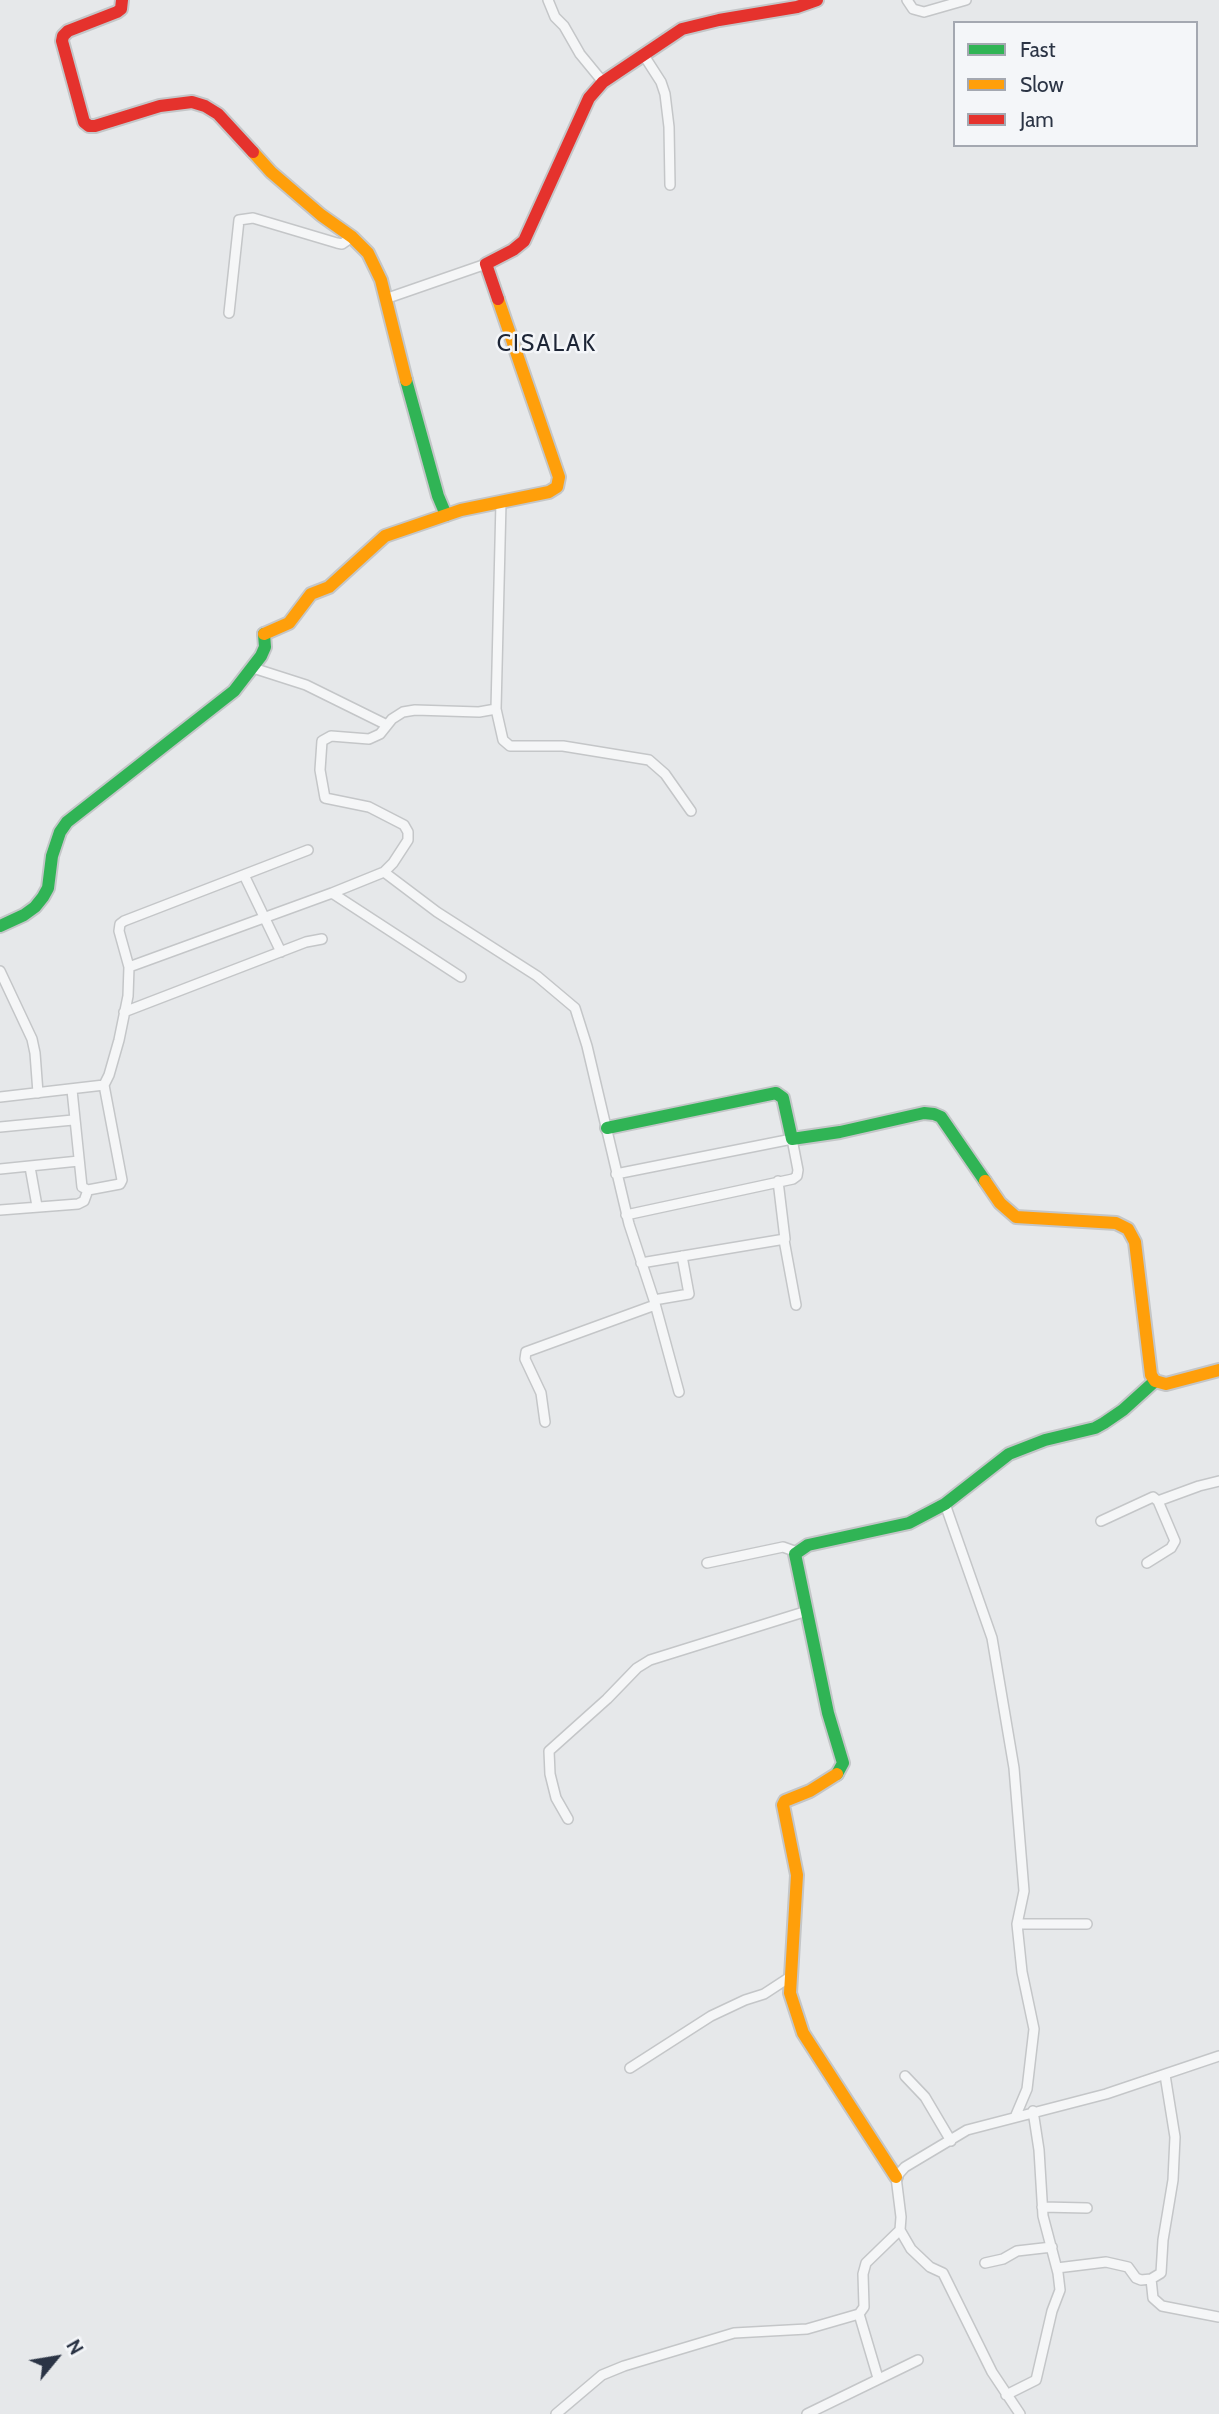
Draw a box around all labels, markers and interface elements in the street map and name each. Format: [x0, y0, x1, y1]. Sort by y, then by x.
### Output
legend [953, 21, 1198, 147]
text: Fast [1020, 37, 1056, 62]
text: Slow [1020, 72, 1064, 97]
text: Jam [1020, 107, 1054, 132]
district label: CISALAK [498, 330, 596, 358]
north arrow [21, 2323, 91, 2393]
text: N [61, 2336, 88, 2359]

